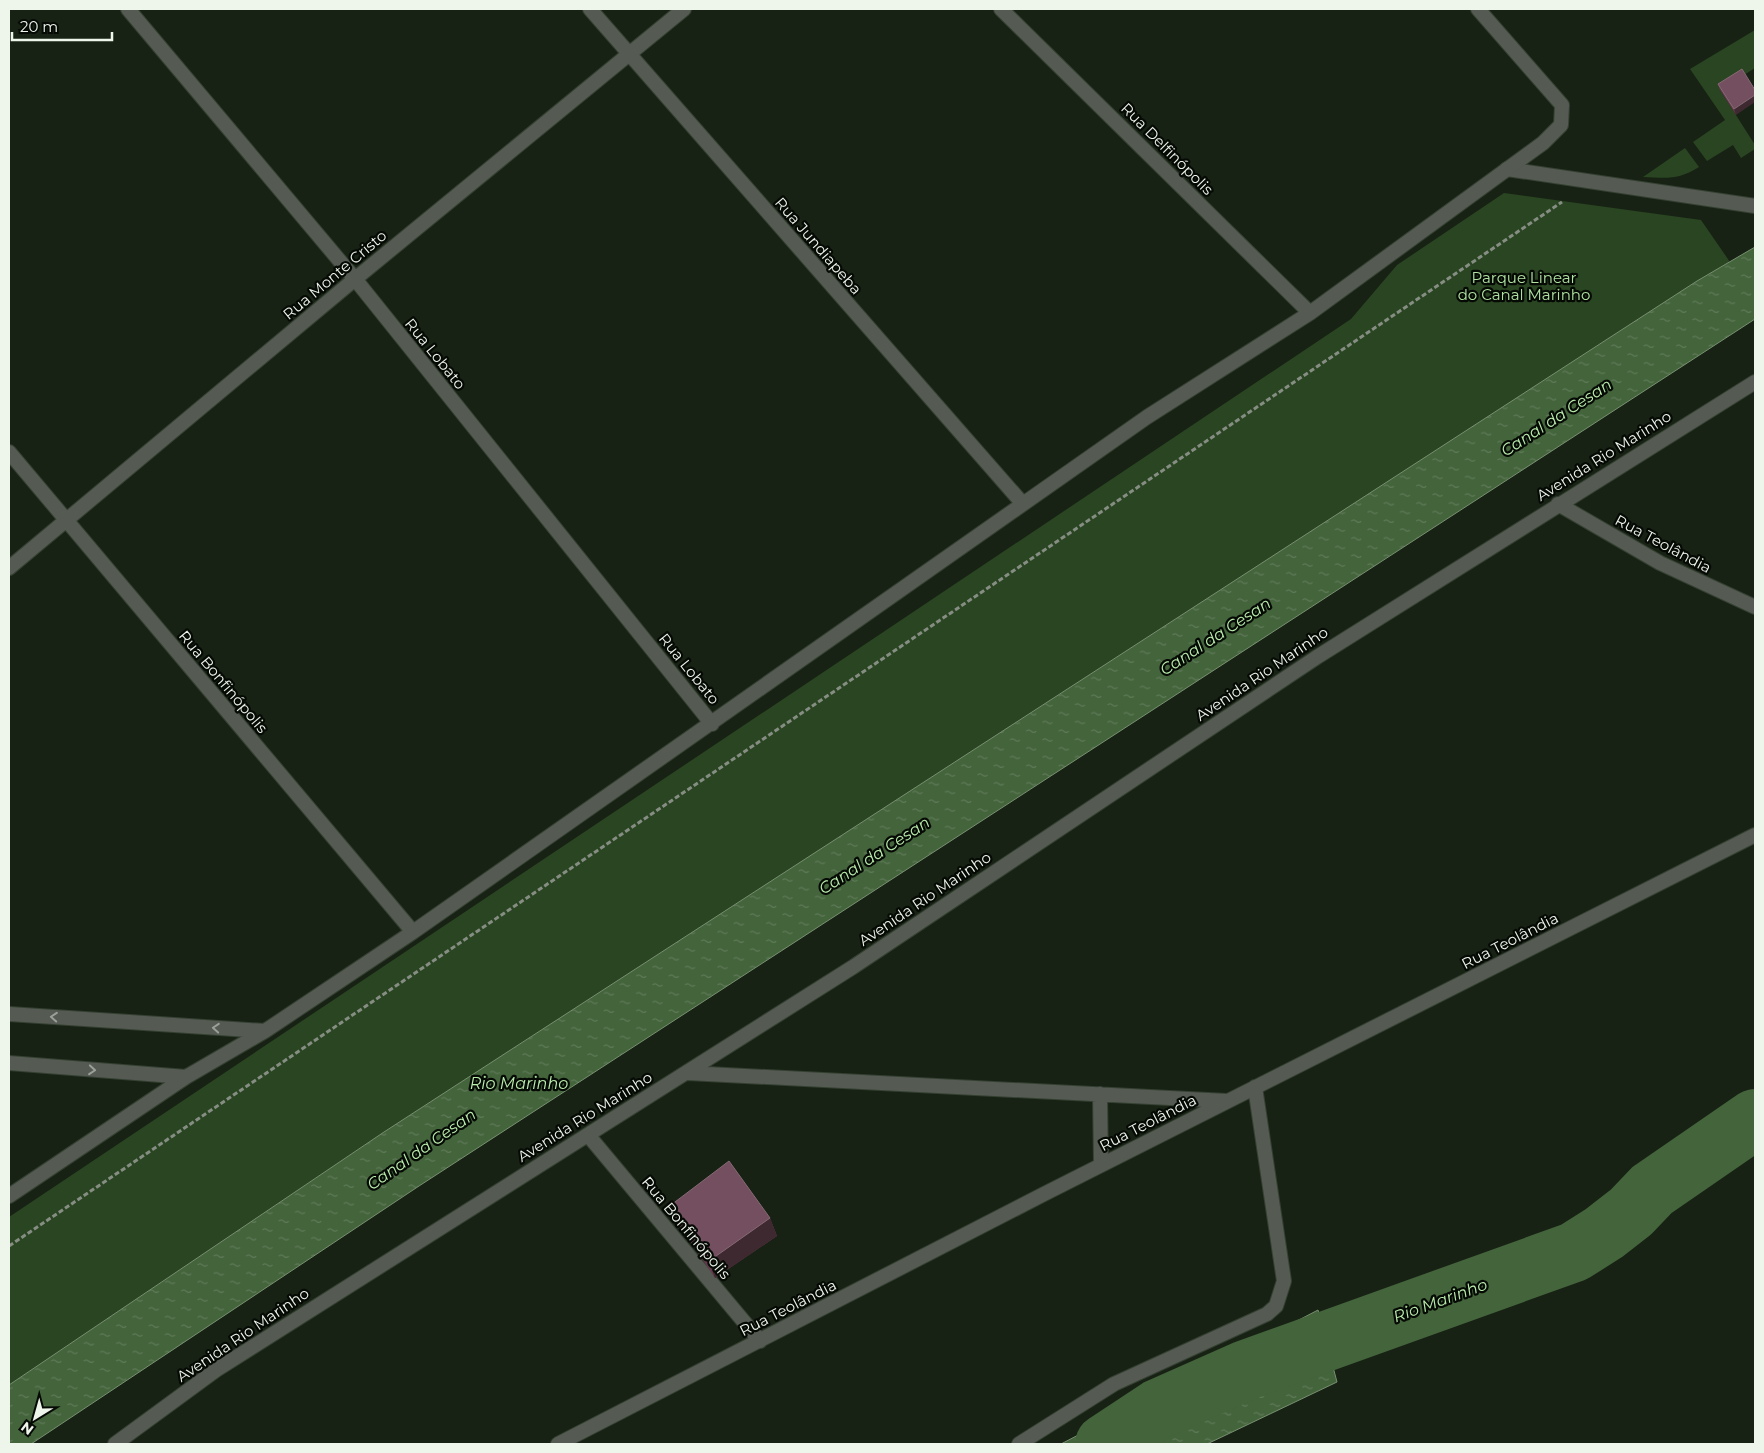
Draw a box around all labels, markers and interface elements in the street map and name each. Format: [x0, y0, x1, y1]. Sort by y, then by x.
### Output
scale bar [12, 10, 112, 42]
text: 20 m [20, 17, 58, 36]
street label: Rua Delfinópolis [1117, 99, 1217, 199]
street label: Rua Jundiapeba [771, 193, 866, 298]
street label: Rua Monte Cristo [279, 226, 390, 324]
park label: Parque Linear do Canal Marinho [1458, 268, 1590, 304]
street label: Rua Lobato [401, 314, 470, 393]
water label: Canal da Cesan [1497, 375, 1615, 460]
street label: Avenida Rio Marinho [1533, 406, 1675, 505]
street label: Rua Teolândia [1612, 510, 1715, 577]
water label: Canal da Cesan [1156, 594, 1274, 679]
street label: Avenida Rio Marinho [1192, 622, 1331, 725]
street label: Rua Bonfinópolis [175, 626, 272, 737]
street label: Rua Lobato [655, 629, 724, 708]
water label: Canal da Cesan [815, 813, 933, 898]
street label: Avenida Rio Marinho [855, 847, 994, 950]
street label: Rua Teolândia [1458, 908, 1561, 973]
one-way arrow [50, 1012, 58, 1023]
one-way arrow [212, 1022, 220, 1033]
one-way arrow [88, 1064, 96, 1075]
street label: Avenida Rio Marinho [514, 1067, 656, 1166]
water label: Rio Marinho [470, 1074, 568, 1093]
street label: Rua Teolândia [1096, 1090, 1199, 1155]
water label: Canal da Cesan [363, 1105, 479, 1194]
street label: Rua Bonfinópolis [638, 1172, 735, 1283]
street label: Rua Teolândia [736, 1275, 839, 1340]
water label: Rio Marinho [1391, 1275, 1490, 1326]
street label: Avenida Rio Marinho [173, 1283, 312, 1386]
north arrow [10, 1393, 60, 1443]
text: N [17, 1418, 37, 1439]

